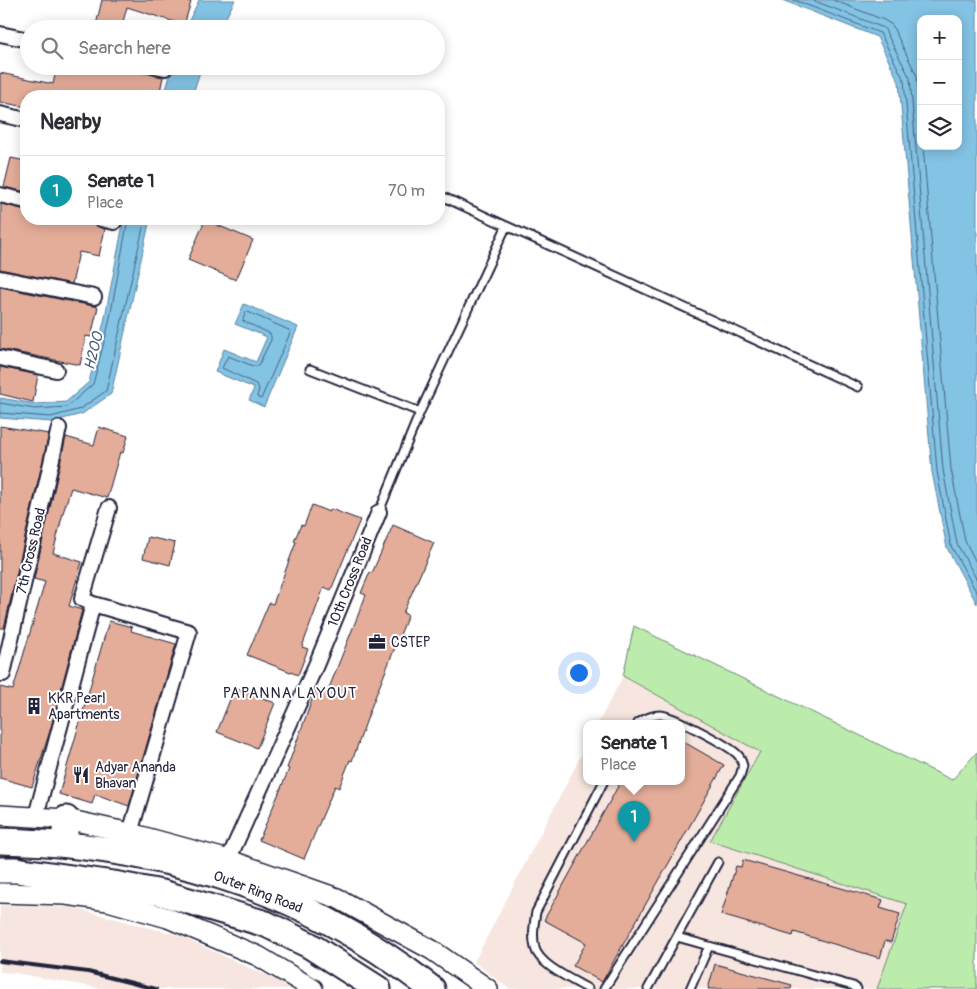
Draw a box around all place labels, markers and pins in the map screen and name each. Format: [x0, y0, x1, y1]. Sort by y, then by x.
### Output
office icon: CSTEP [367, 632, 387, 652]
place label: CSTEP [391, 634, 431, 651]
place label: KKR Pearl Apartments [48, 690, 120, 723]
building icon: KKR Pearl Apartments [24, 696, 44, 716]
place label: Adyar Ananda Bhavan [95, 759, 176, 792]
restaurant icon: Adyar Ananda Bhavan [71, 765, 91, 785]
pin: 1 [618, 801, 650, 842]

